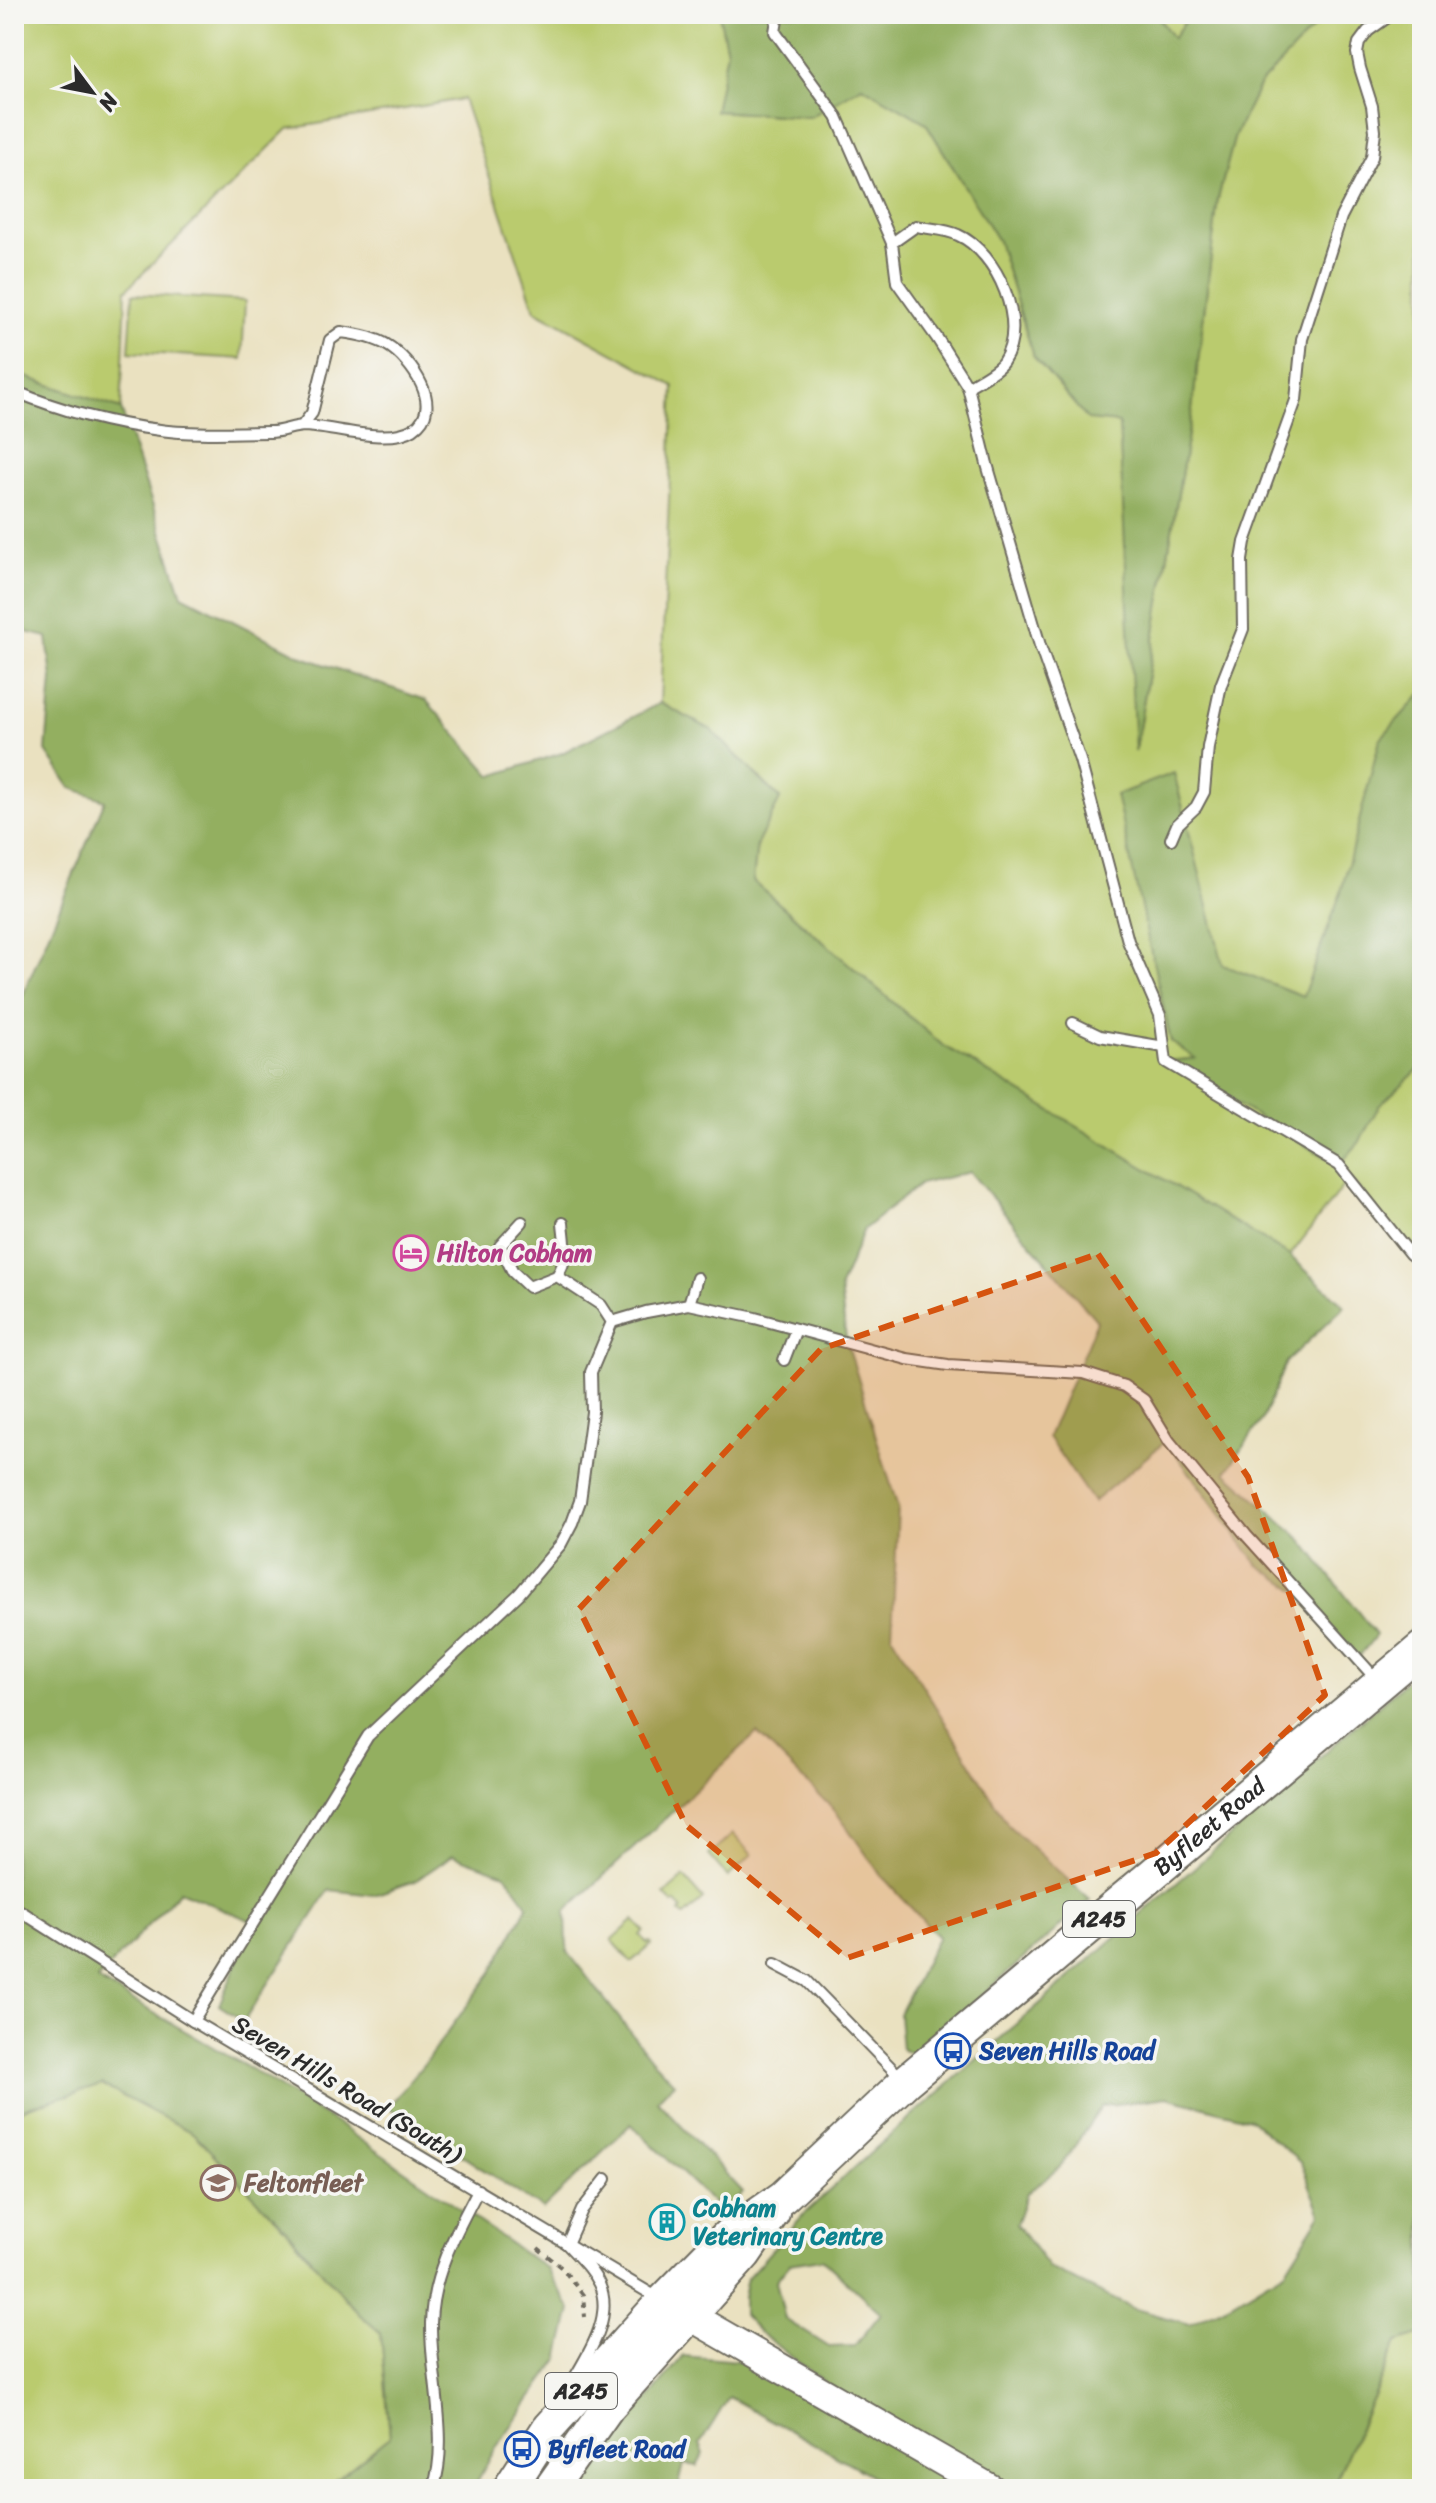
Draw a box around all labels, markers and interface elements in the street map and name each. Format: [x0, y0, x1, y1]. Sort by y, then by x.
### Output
north arrow [52, 52, 132, 132]
text: N [88, 85, 130, 120]
place label: Hilton Cobham [437, 1232, 593, 1274]
hotel icon: Hilton Cobham [392, 1234, 430, 1272]
street label: Byfleet Road [1143, 1765, 1276, 1887]
road number: A245 [1063, 1901, 1135, 1937]
street label: Seven Hills Road (South) [224, 2004, 471, 2175]
place label: Seven Hills Road [978, 2030, 1157, 2072]
bus stop icon: Seven Hills Road [934, 2032, 972, 2070]
place label: Feltonfleet [243, 2162, 364, 2204]
school or university icon: Feltonfleet [199, 2164, 237, 2202]
place label: Cobham Veterinary Centre [692, 2187, 883, 2257]
building icon: Cobham Veterinary Centre [648, 2203, 686, 2241]
road number: A245 [545, 2373, 617, 2409]
place label: Byfleet Road [548, 2428, 688, 2470]
bus stop icon: Byfleet Road [503, 2430, 541, 2468]

